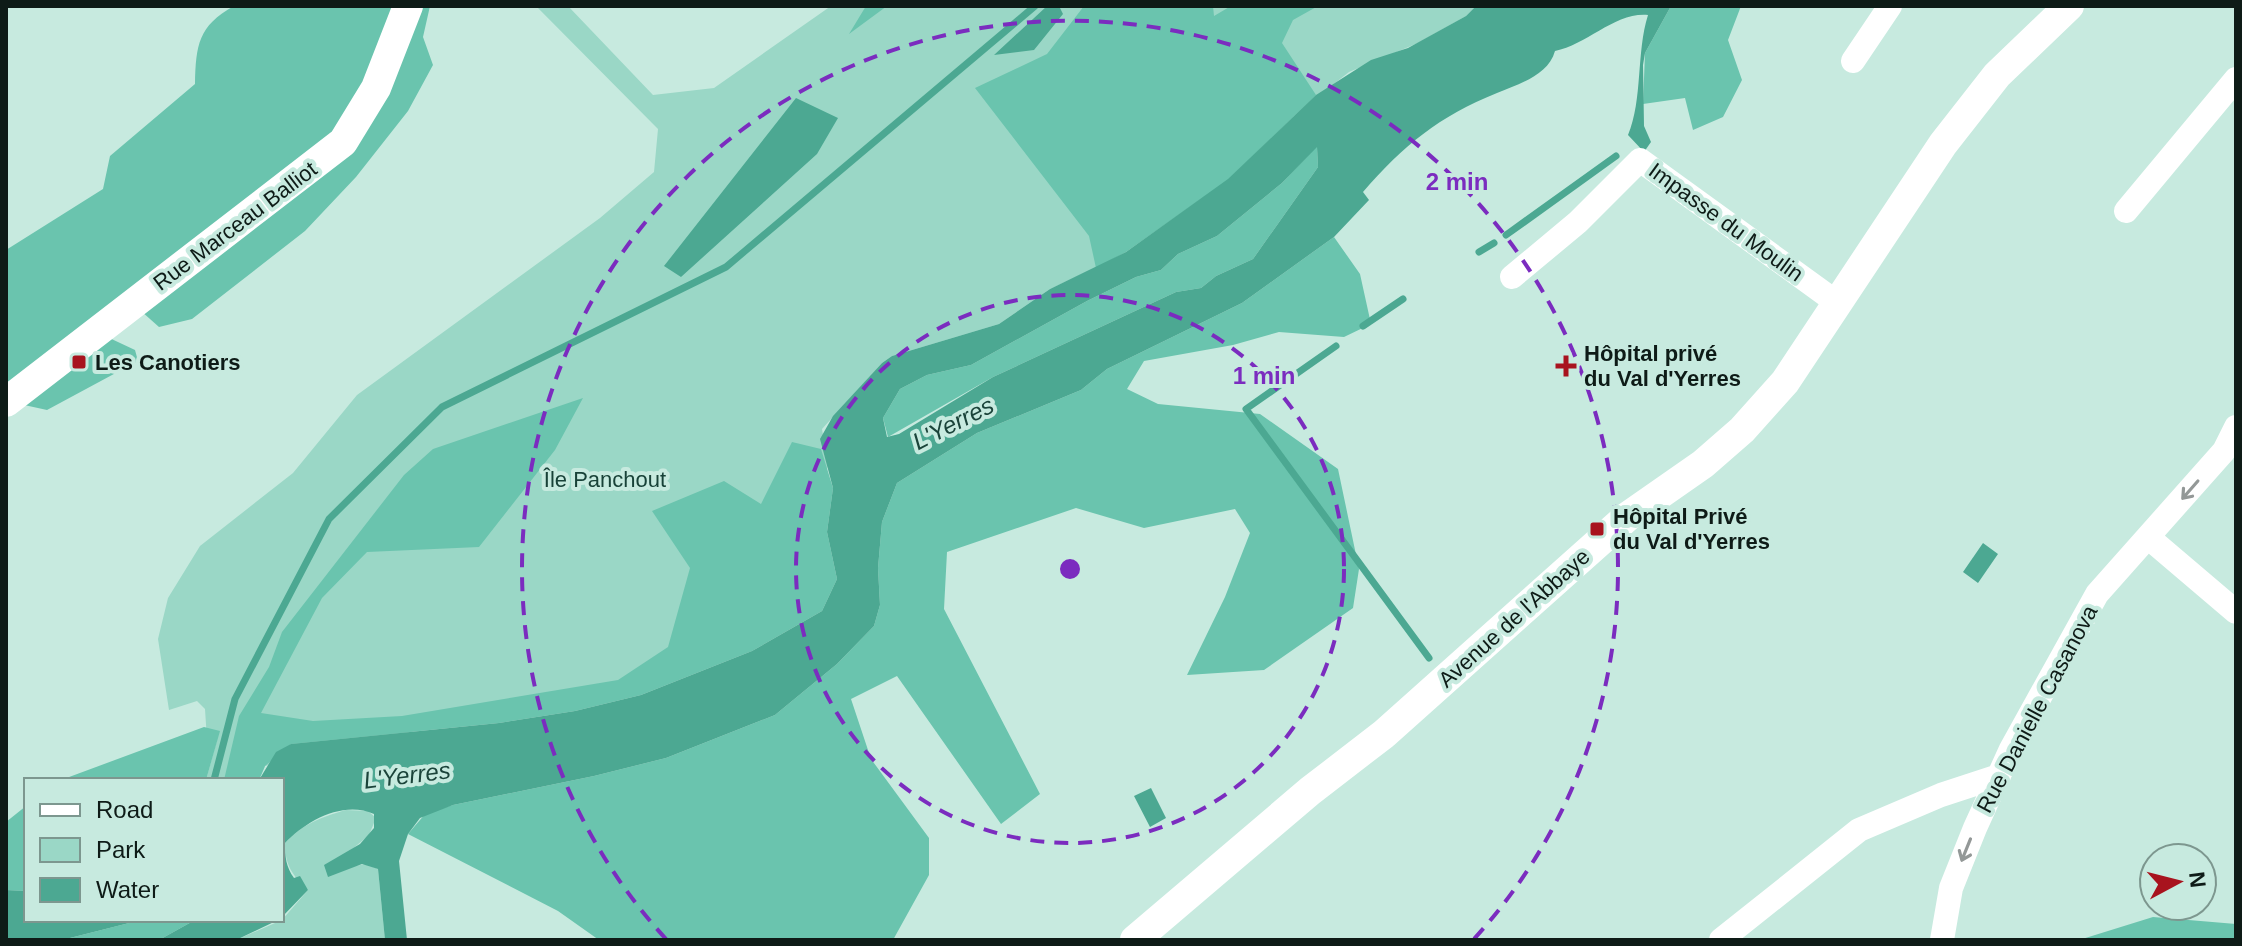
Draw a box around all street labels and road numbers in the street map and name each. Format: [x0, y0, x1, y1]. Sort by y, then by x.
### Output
street label: Rue Marceau Balliot [148, 156, 322, 296]
street label: Impasse du Moulin [1644, 158, 1808, 286]
street label: Avenue de l'Abbaye [1433, 544, 1595, 692]
street label: Rue Danielle Casanova [1972, 600, 2103, 817]

